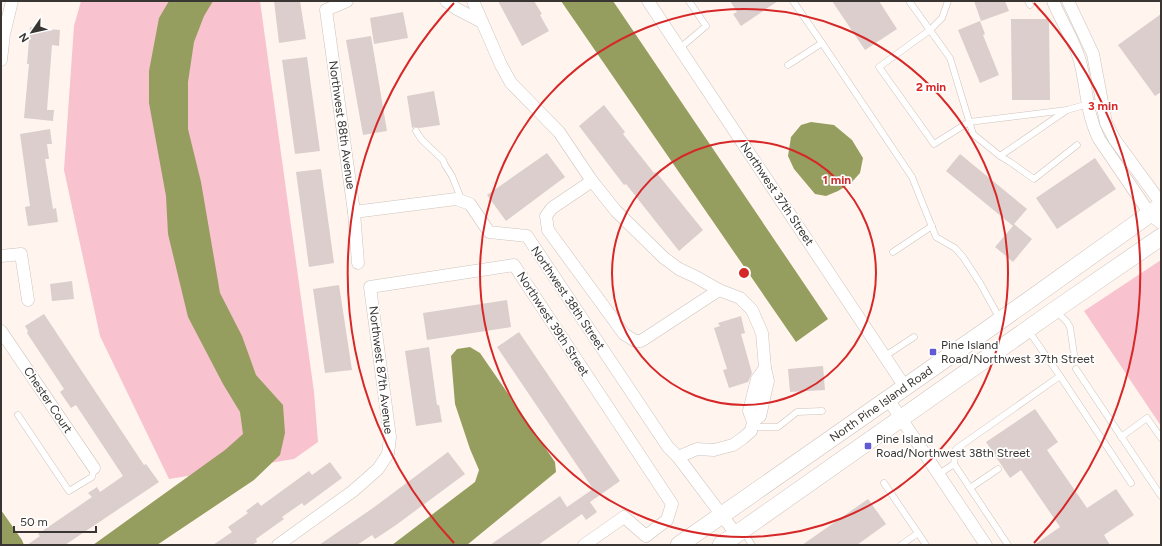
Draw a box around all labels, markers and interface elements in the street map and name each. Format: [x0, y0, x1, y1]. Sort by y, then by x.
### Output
north arrow [12, 12, 52, 52]
text: N [16, 30, 32, 44]
street label: Northwest 88th Avenue [326, 60, 358, 191]
text: 2 min [916, 80, 946, 94]
text: 3 min [1088, 99, 1118, 113]
street label: Northwest 37th Street [737, 140, 817, 249]
text: 1 min [823, 173, 851, 187]
street label: Northwest 38th Street [528, 243, 608, 353]
centre of rings [737, 266, 751, 280]
street label: Northwest 39th Street [514, 269, 592, 379]
street label: Northwest 87th Avenue [366, 305, 396, 435]
place label: Pine Island Road/Northwest 37th Street [941, 338, 1095, 366]
marker: Pine Island Road/Northwest 37th Street [928, 347, 938, 357]
street label: North Pine Island Road [827, 363, 935, 445]
street label: Chester Court [21, 364, 75, 436]
place label: Pine Island Road/Northwest 38th Street [876, 432, 1031, 460]
marker: Pine Island Road/Northwest 38th Street [863, 441, 873, 451]
scale bar [14, 508, 96, 534]
text: 50 m [20, 515, 48, 529]

